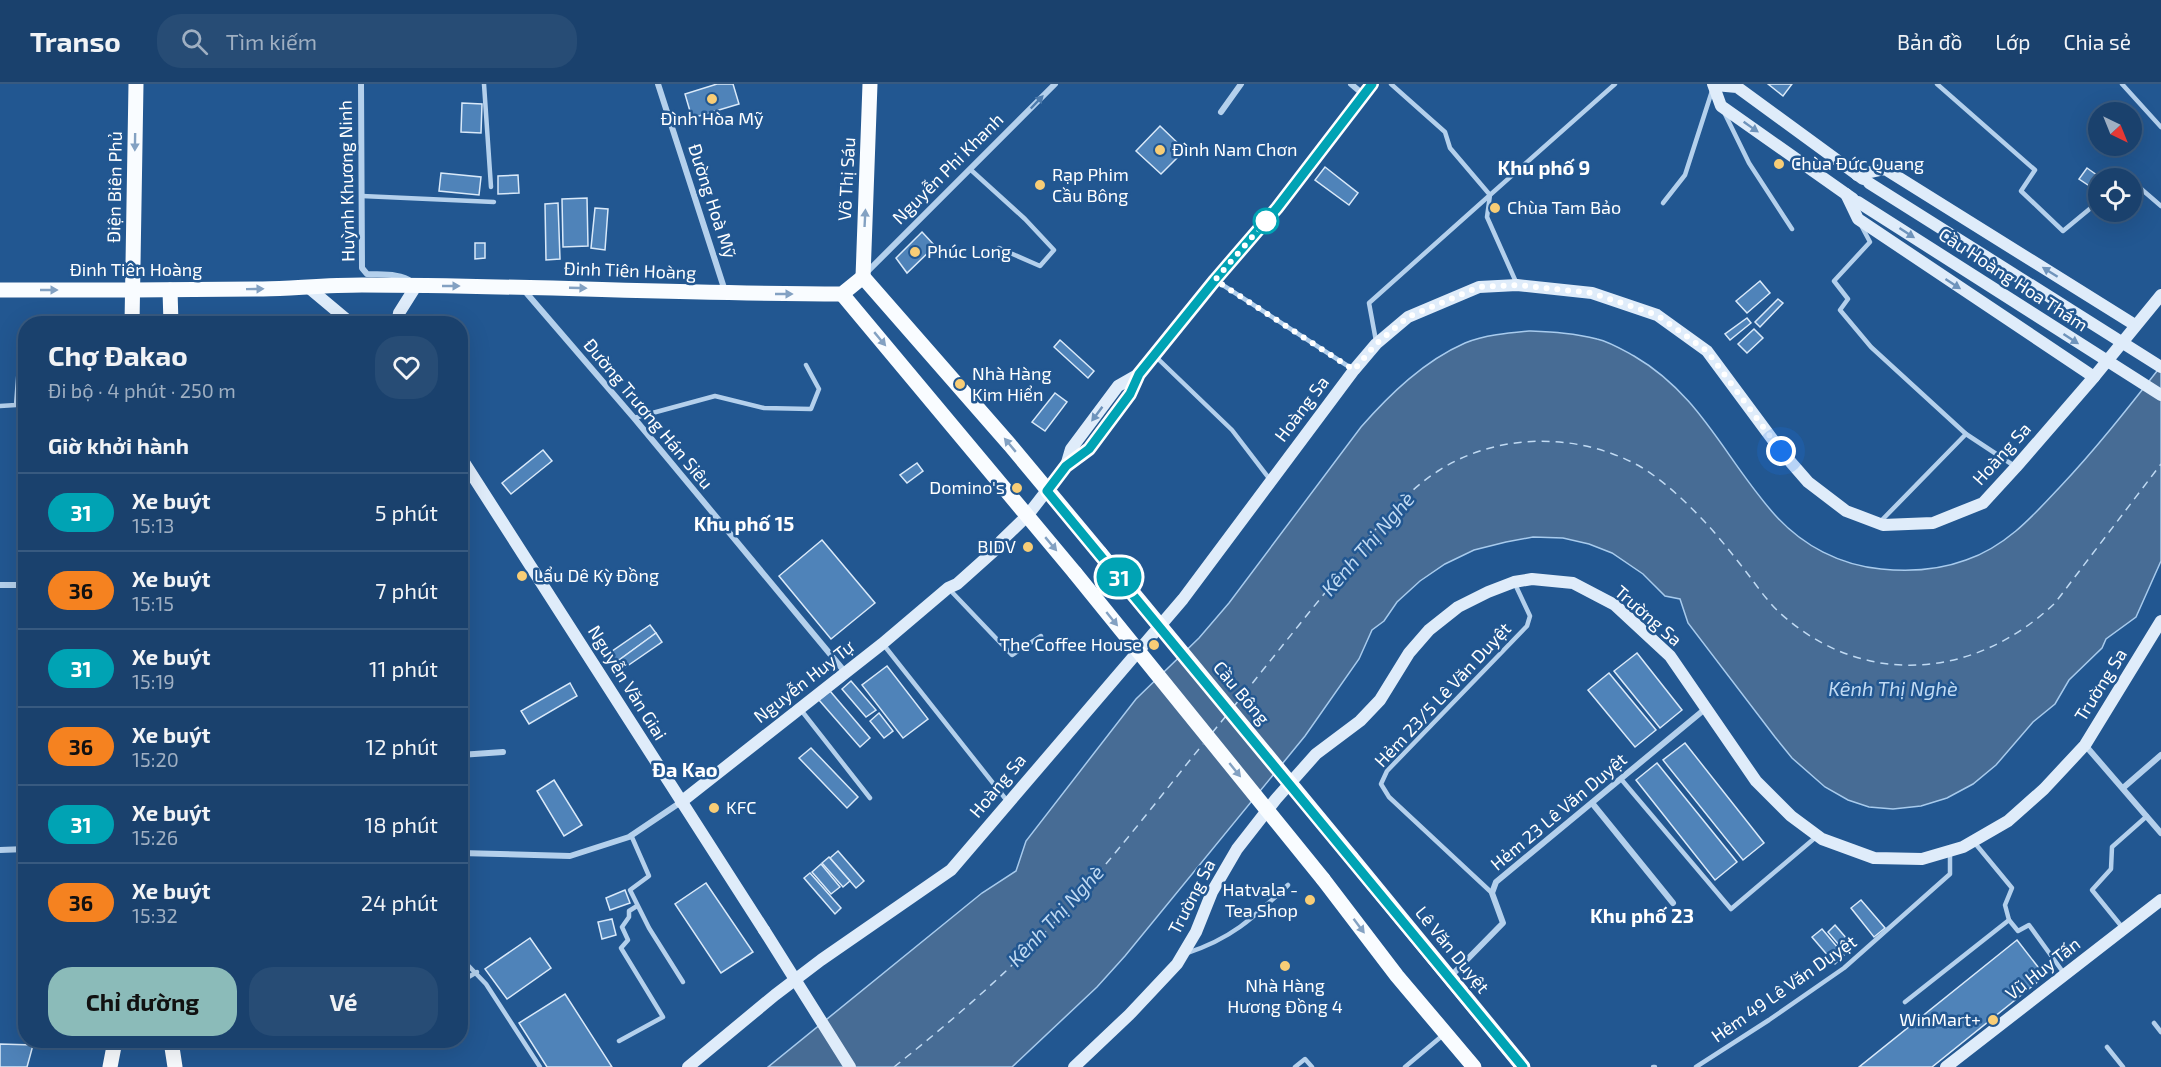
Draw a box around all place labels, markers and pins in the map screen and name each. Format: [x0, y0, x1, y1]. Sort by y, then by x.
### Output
marker: Đình Hòa Mỹ [705, 92, 719, 106]
place label: Đình Hòa Mỹ [661, 107, 764, 129]
place label: Đình Nam Chơn [1172, 138, 1297, 160]
marker: Đình Nam Chơn [1153, 143, 1167, 157]
place label: Chùa Đức Quang [1791, 152, 1924, 174]
marker: Chùa Đức Quang [1772, 157, 1786, 171]
place label: Rạp Phim Cầu Bông [1052, 163, 1129, 206]
marker: Rạp Phim Cầu Bông [1033, 178, 1047, 192]
place label: Chùa Tam Bảo [1507, 196, 1621, 218]
marker: Chùa Tam Bảo [1488, 201, 1502, 215]
unlabelled marker [1253, 208, 1279, 234]
place label: Phúc Long [927, 240, 1011, 262]
marker: Phúc Long [908, 245, 922, 259]
place label: Nhà Hàng Kim Hiển [972, 362, 1051, 405]
marker: Nhà Hàng Kim Hiển [953, 377, 967, 391]
place label: Domino's [929, 476, 1005, 498]
marker: Domino's [1010, 481, 1024, 495]
place label: BIDV [977, 535, 1016, 557]
marker: BIDV [1021, 540, 1035, 554]
place label: Lẩu Dê Kỳ Đồng [534, 564, 659, 586]
marker: Lẩu Dê Kỳ Đồng [515, 569, 529, 583]
place label: The Coffee House [1000, 633, 1142, 655]
marker: The Coffee House [1147, 638, 1161, 652]
place label: KFC [726, 796, 756, 818]
marker: KFC [707, 801, 721, 815]
place label: Hatvala - Tea Shop [1223, 878, 1298, 921]
marker: Hatvala - Tea Shop [1303, 893, 1317, 907]
marker: Nhà Hàng Hương Đồng 4 [1278, 959, 1292, 973]
place label: Nhà Hàng Hương Đồng 4 [1227, 974, 1343, 1017]
place label: WinMart+ [1899, 1008, 1981, 1030]
marker: WinMart+ [1986, 1013, 2000, 1027]

